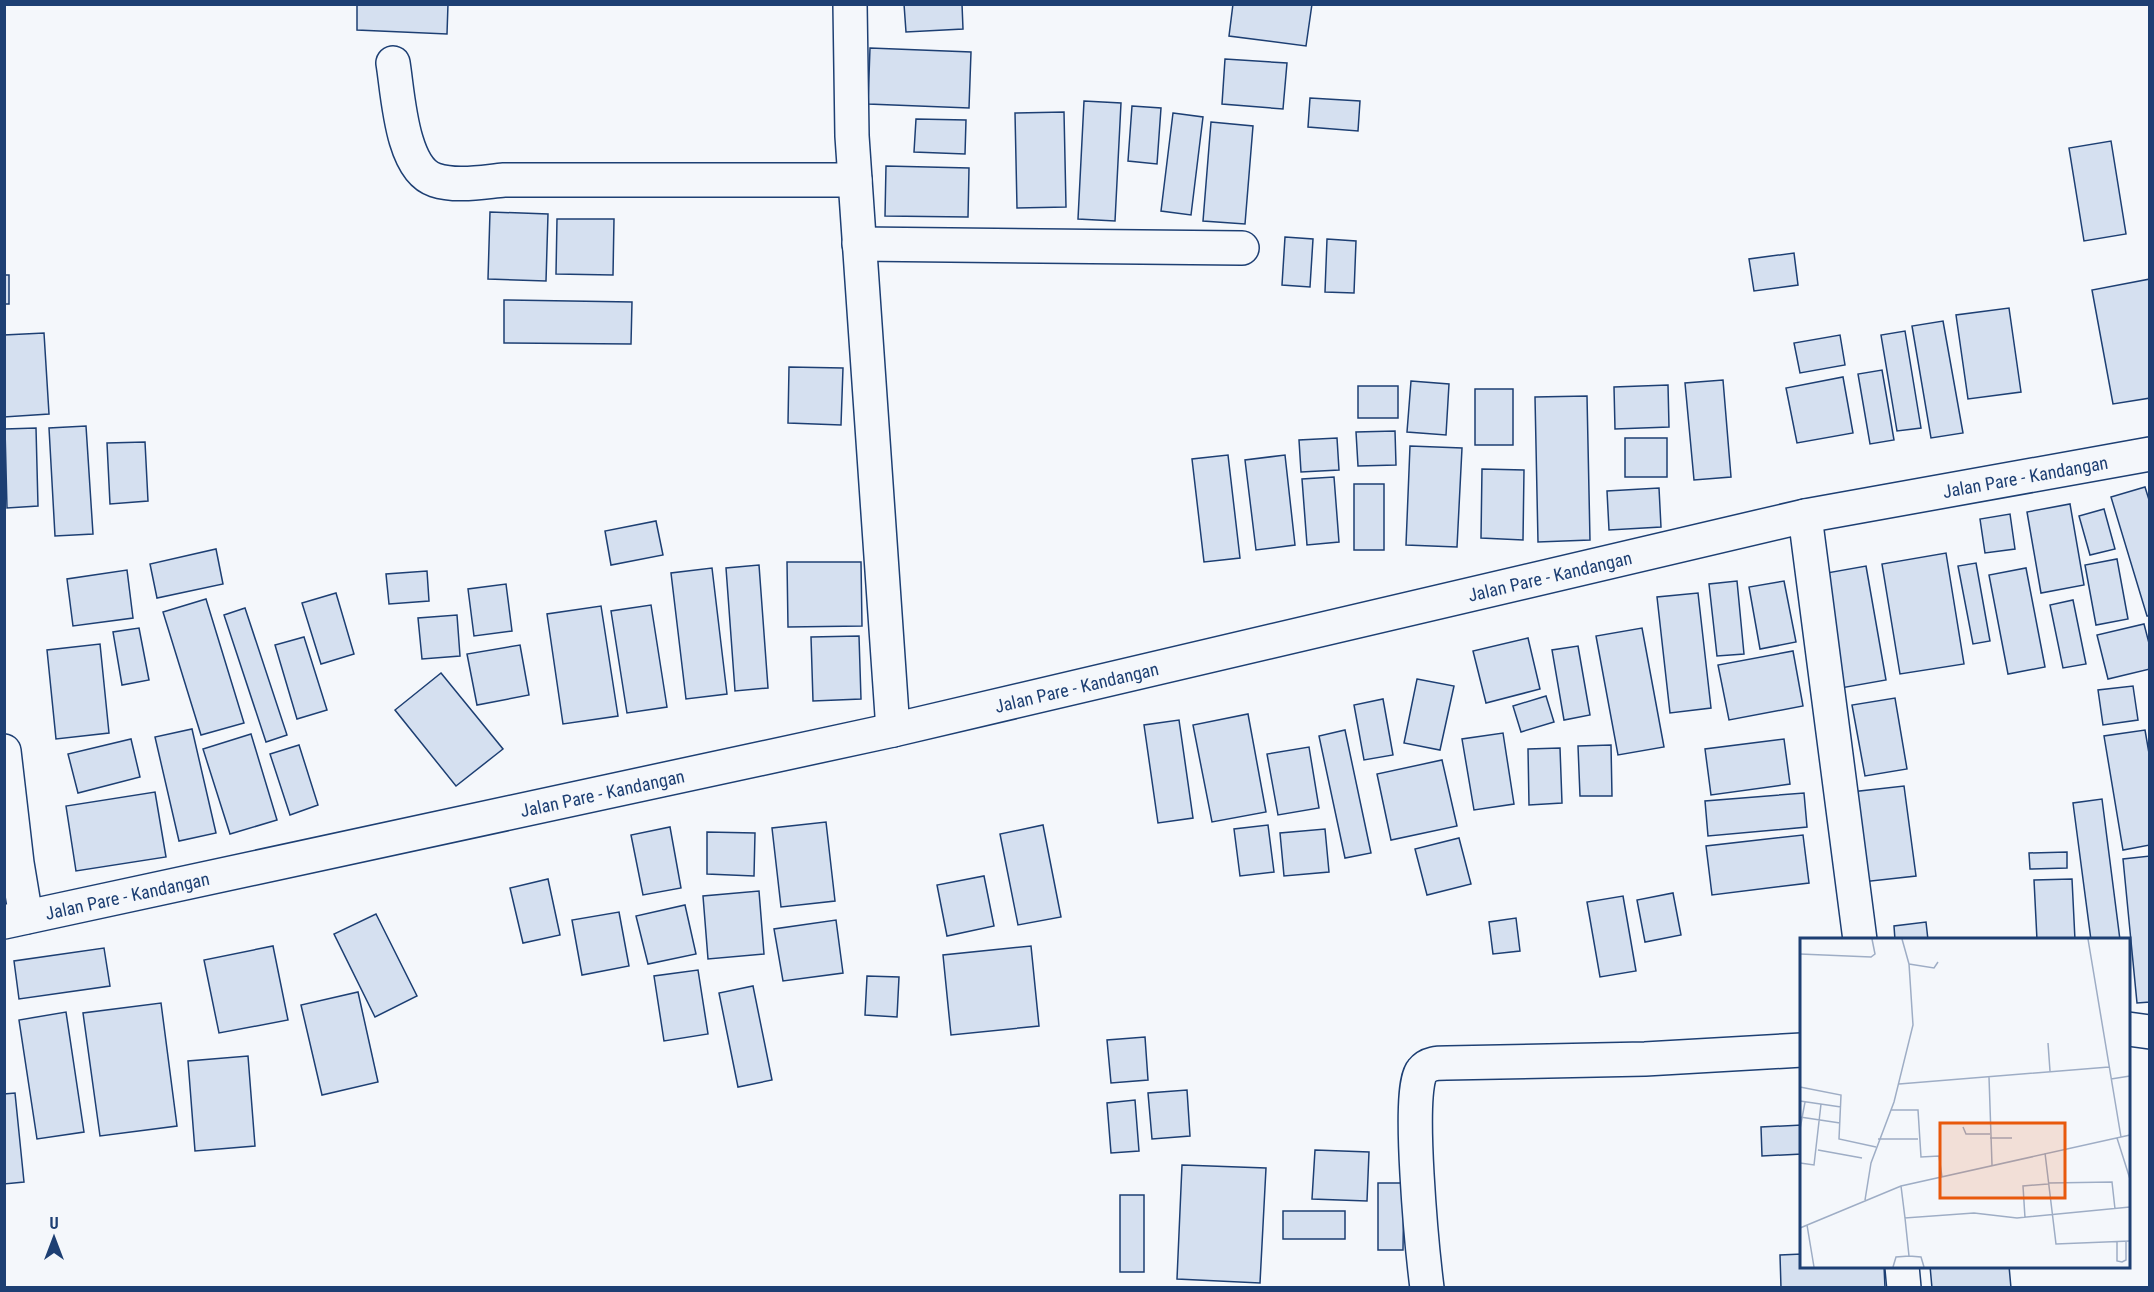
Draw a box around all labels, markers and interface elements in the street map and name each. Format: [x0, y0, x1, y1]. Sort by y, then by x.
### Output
street label: Jalan Pare - Kandangan [1941, 451, 2110, 502]
street label: Jalan Pare - Kandangan [1466, 547, 1634, 605]
street label: Jalan Pare - Kandangan [993, 658, 1161, 716]
street label: Jalan Pare - Kandangan [518, 765, 686, 821]
street label: Jalan Pare - Kandangan [43, 867, 211, 923]
inset map [1800, 938, 2130, 1268]
north arrow [24, 1208, 84, 1268]
text: U [49, 1214, 59, 1233]

